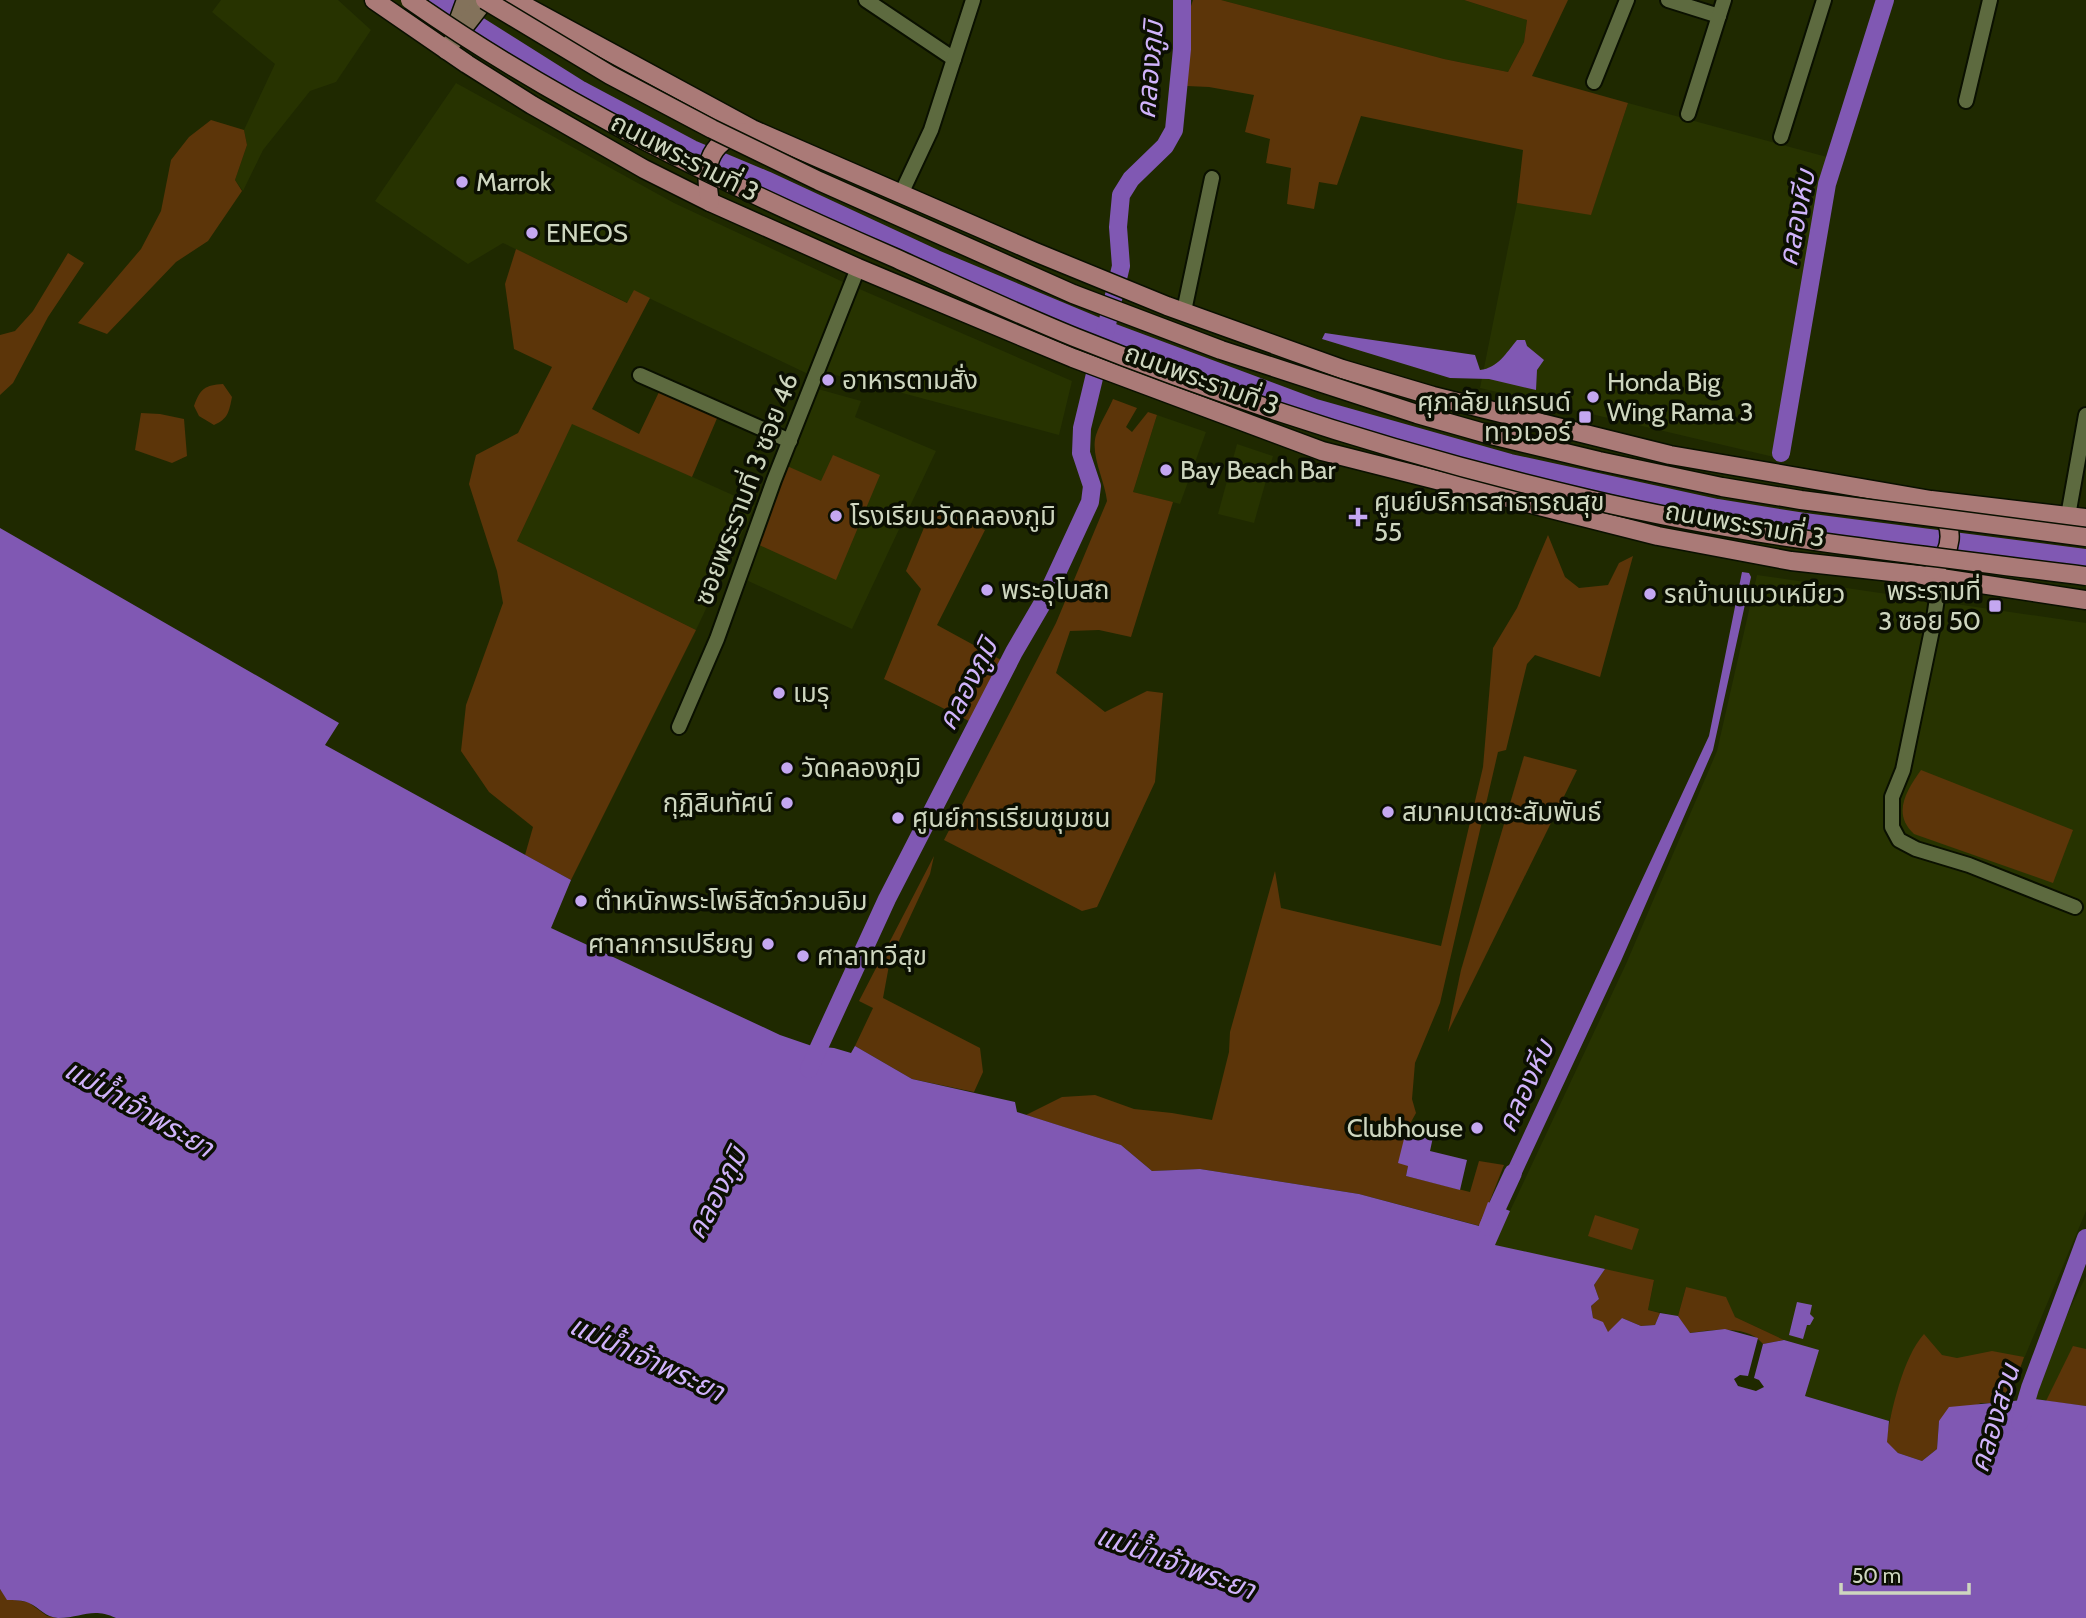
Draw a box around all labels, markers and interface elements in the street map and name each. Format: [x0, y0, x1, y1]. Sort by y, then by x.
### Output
water label: คลองภูมิ [1128, 16, 1171, 121]
street label: ถนนพระรามที่ 3 [606, 104, 765, 208]
water label: คลองหีบ [1770, 165, 1822, 269]
place label: Marrok [476, 166, 552, 198]
marker: Marrok [454, 174, 470, 190]
place label: ENEOS [546, 217, 628, 249]
marker: ENEOS [524, 225, 540, 241]
street label: ถนนพระรามที่ 3 [1120, 334, 1284, 422]
place label: อาหารตามสั่ง [842, 363, 978, 396]
place label: Honda Big Wing Rama 3 [1607, 366, 1754, 428]
street label: ซอยพระรามที่ 3 ซอย 46 [685, 368, 805, 609]
marker: อาหารตามสั่ง [820, 372, 836, 388]
place label: ศุภาลัย แกรนด์ ทาวเวอร์ [1417, 386, 1572, 448]
marker: Honda Big Wing Rama 3 [1585, 389, 1601, 405]
marker: ศุภาลัย แกรนด์ ทาวเวอร์ [1577, 409, 1593, 425]
place label: Bay Beach Bar [1180, 454, 1337, 486]
marker: Bay Beach Bar [1158, 462, 1174, 478]
place label: ศูนย์บริการสาธารณสุข 55 [1374, 486, 1605, 548]
street label: ถนนพระรามที่ 3 [1662, 492, 1828, 554]
place label: โรงเรียนวัดคลองภูมิ [850, 500, 1056, 532]
marker: ศูนย์บริการสาธารณสุข 55 [1348, 507, 1368, 527]
marker: โรงเรียนวัดคลองภูมิ [828, 508, 844, 524]
place label: พระรามที่ 3 ซอย 50 [1878, 573, 1981, 637]
place label: พระอุโบสถ [1001, 574, 1109, 606]
place label: รถบ้านแมวเหมียว [1664, 578, 1845, 610]
marker: พระอุโบสถ [979, 582, 995, 598]
marker: รถบ้านแมวเหมียว [1642, 586, 1658, 602]
marker: พระรามที่ 3 ซอย 50 [1987, 598, 2003, 614]
water label: คลองภูมิ [930, 630, 1007, 736]
place label: เมรุ [793, 677, 829, 709]
marker: เมรุ [771, 685, 787, 701]
place label: วัดคลองภูมิ [801, 752, 921, 784]
marker: วัดคลองภูมิ [779, 760, 795, 776]
place label: กุฏิสินทัศน์ [663, 787, 773, 819]
marker: กุฏิสินทัศน์ [779, 795, 795, 811]
place label: สมาคมเตชะสัมพันธ์ [1402, 796, 1602, 828]
place label: ศูนย์การเรียนชุมชน [912, 802, 1111, 834]
marker: สมาคมเตชะสัมพันธ์ [1380, 804, 1396, 820]
marker: ศูนย์การเรียนชุมชน [890, 810, 906, 826]
place label: ตำหนักพระโพธิสัตว์กวนอิม [595, 885, 868, 917]
marker: ตำหนักพระโพธิสัตว์กวนอิม [573, 893, 589, 909]
place label: ศาลาการเปรียญ [588, 928, 754, 960]
marker: ศาลาการเปรียญ [760, 936, 776, 952]
place label: ศาลาทวีสุข [817, 940, 927, 972]
marker: ศาลาทวีสุข [795, 948, 811, 964]
water label: คลองหีบ [1489, 1033, 1562, 1137]
water label: แม่น้ำเจ้าพระยา [59, 1050, 222, 1165]
place label: Clubhouse [1347, 1112, 1463, 1144]
marker: Clubhouse [1469, 1120, 1485, 1136]
water label: คลองภูมิ [679, 1139, 756, 1245]
water label: แม่น้ำเจ้าพระยา [565, 1306, 732, 1409]
water label: คลองสวน [1961, 1358, 2027, 1476]
water label: แม่น้ำเจ้าพระยา [1092, 1516, 1262, 1607]
scale bar [1841, 1552, 1969, 1596]
text: 50 m [1852, 1563, 1901, 1588]

